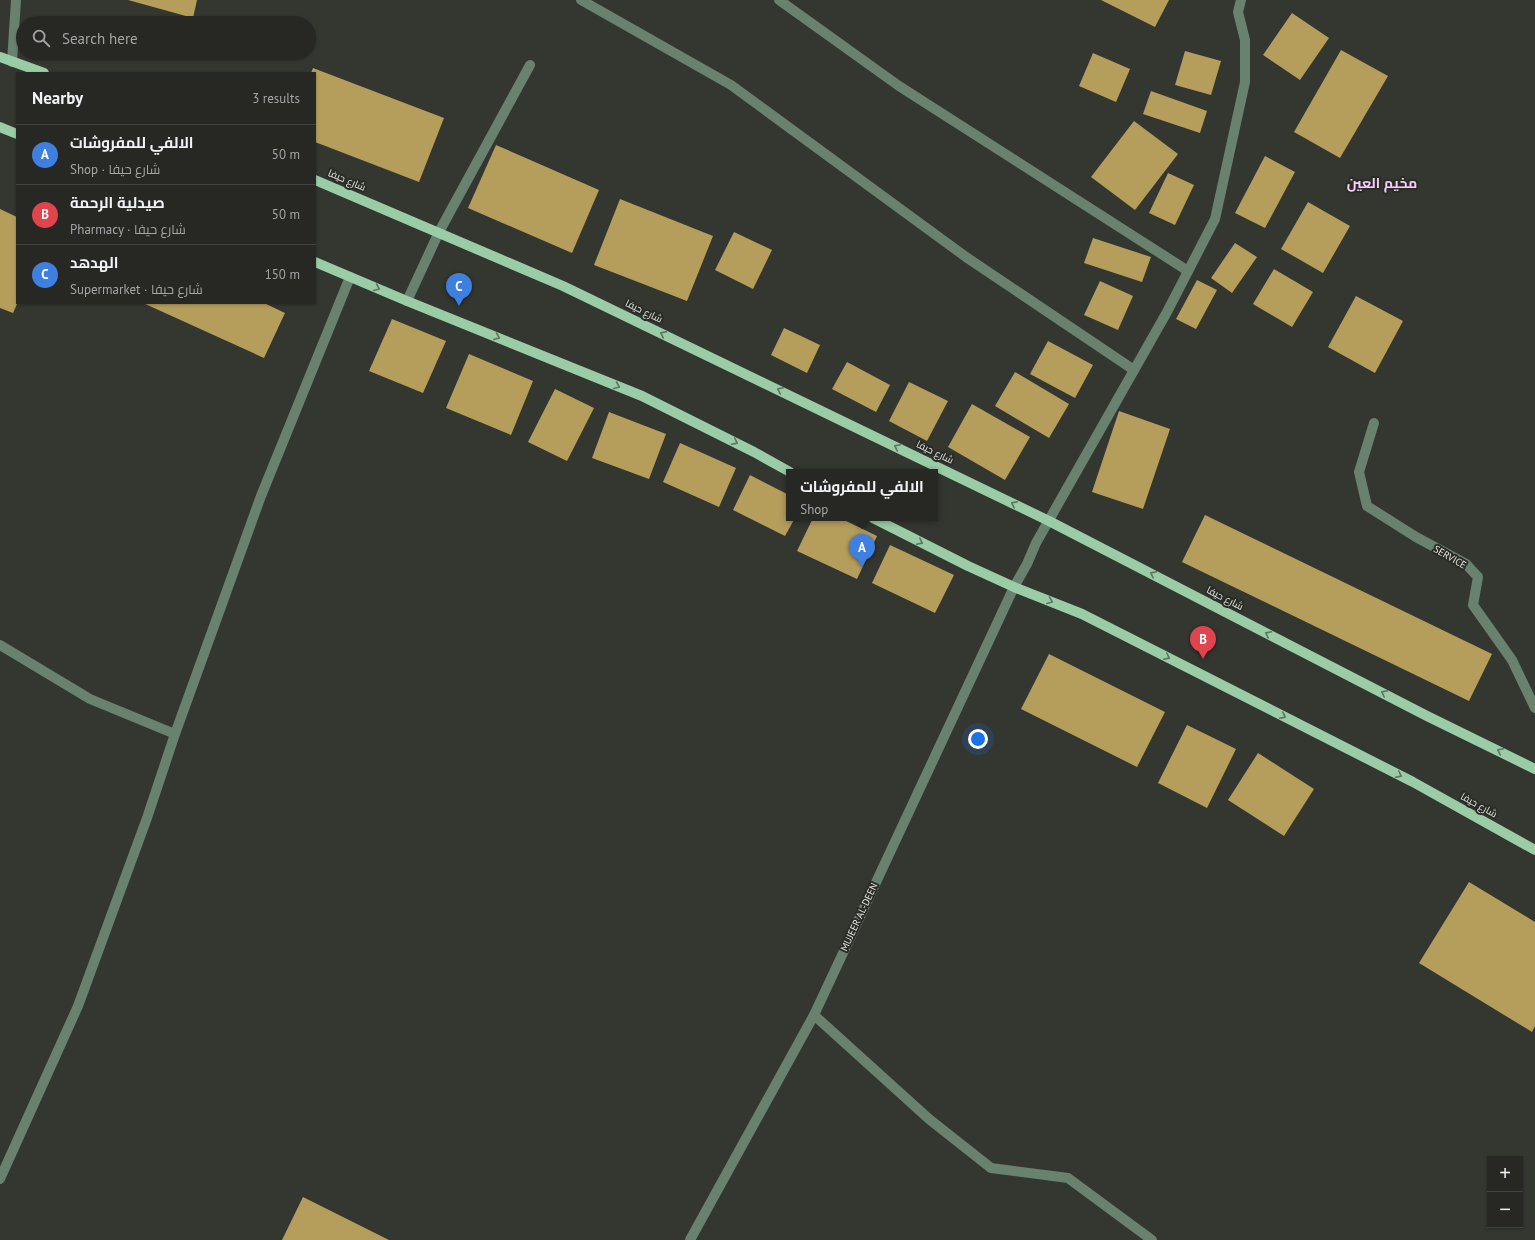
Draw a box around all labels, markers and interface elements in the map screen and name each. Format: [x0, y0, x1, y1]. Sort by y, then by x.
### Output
search box [16, 16, 316, 60]
icon: search [30, 27, 52, 49]
text: Search here [62, 29, 138, 48]
text: Nearby [32, 87, 83, 109]
text: 3 results [252, 90, 300, 107]
text: الالفي للمفروشات [70, 133, 193, 152]
text: A [41, 146, 49, 163]
text: 50 m [272, 146, 300, 163]
text: Shop · شارع حيفا [70, 161, 160, 178]
street label: شارع حيفا [326, 166, 368, 194]
district label: مخيم العين [1347, 174, 1417, 193]
text: صيدلية الرحمة [70, 193, 165, 212]
text: B [41, 206, 49, 223]
text: 50 m [272, 206, 300, 223]
text: Pharmacy · شارع حيفا [70, 221, 186, 238]
text: الهدهد [70, 253, 118, 272]
text: C [41, 266, 49, 283]
text: 150 m [265, 266, 300, 283]
pin: C [446, 273, 472, 306]
text: Supermarket · شارع حيفا [70, 281, 203, 298]
one-way arrow [372, 283, 380, 291]
street label: شارع حيفا [623, 296, 665, 326]
one-way arrow [659, 331, 667, 339]
one-way arrow [493, 333, 500, 341]
one-way arrow [613, 381, 621, 389]
one-way arrow [776, 387, 784, 395]
one-way arrow [730, 437, 738, 445]
street label: شارع حيفا [914, 437, 956, 467]
one-way arrow [893, 444, 901, 452]
popup [786, 469, 938, 521]
text: الالفي للمفروشات [800, 477, 924, 496]
text: Shop [800, 501, 828, 518]
one-way arrow [1010, 501, 1018, 509]
pin: A [849, 534, 875, 567]
one-way arrow [916, 537, 923, 545]
street label: SERVICE [1431, 542, 1469, 572]
one-way arrow [1149, 571, 1157, 579]
street label: شارع حيفا [1204, 583, 1246, 613]
one-way arrow [1047, 596, 1054, 604]
pin: B [1190, 626, 1216, 659]
one-way arrow [1265, 631, 1272, 639]
one-way arrow [1163, 652, 1170, 660]
one-way arrow [1380, 691, 1388, 698]
one-way arrow [1279, 711, 1286, 719]
your location [968, 729, 988, 749]
one-way arrow [1497, 748, 1504, 756]
one-way arrow [1395, 770, 1402, 778]
street label: شارع حيفا [1458, 790, 1500, 820]
street label: MUJEER AL-DEEN [837, 881, 881, 953]
map controls [1487, 1156, 1523, 1228]
button: + [1487, 1156, 1523, 1192]
button: − [1487, 1192, 1523, 1228]

